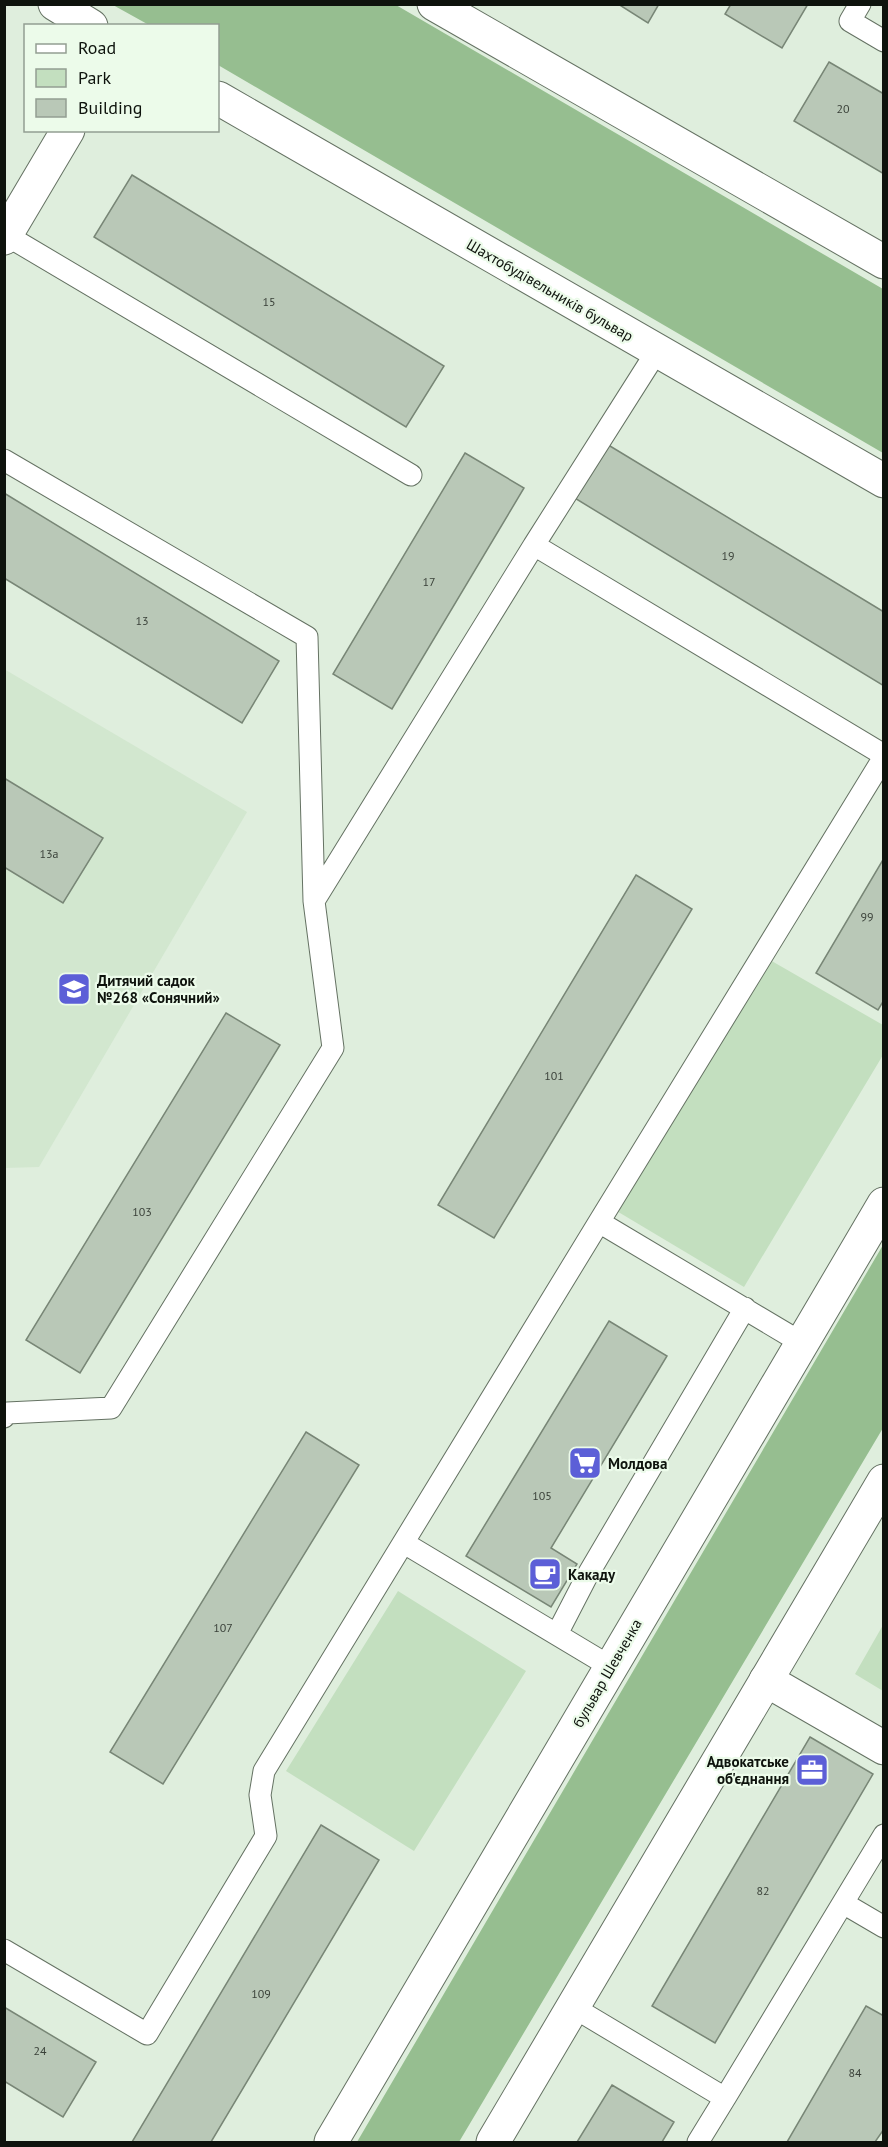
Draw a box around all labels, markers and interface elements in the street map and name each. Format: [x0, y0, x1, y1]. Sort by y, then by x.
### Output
legend [24, 24, 219, 132]
text: Road [78, 36, 116, 59]
text: Park [78, 66, 111, 89]
text: Building [78, 96, 142, 119]
house number: 20 [836, 101, 850, 116]
street label: Шахтобудівельників бульвар [463, 234, 637, 346]
house number: 15 [262, 294, 276, 309]
house number: 19 [721, 548, 735, 563]
house number: 17 [422, 574, 436, 589]
house number: 13 [135, 613, 149, 628]
house number: 13а [39, 846, 59, 861]
house number: 99 [860, 909, 874, 924]
school or university icon: Дитячий садок №268 «Сонячний» [56, 971, 92, 1007]
place label: Дитячий садок №268 «Сонячний» [97, 971, 220, 1007]
house number: 101 [544, 1068, 564, 1083]
house number: 103 [132, 1204, 152, 1219]
supermarket icon: Молдова [567, 1445, 603, 1481]
place label: Молдова [608, 1454, 667, 1473]
house number: 105 [532, 1488, 552, 1503]
cafe icon: Какаду [527, 1556, 563, 1592]
place label: Какаду [568, 1565, 616, 1584]
street label: бульвар Шевченка [568, 1615, 646, 1731]
house number: 107 [213, 1620, 233, 1635]
place label: Адвокатське об'єднання [707, 1752, 789, 1788]
office icon: Адвокатське об'єднання [794, 1752, 830, 1788]
house number: 82 [756, 1883, 770, 1898]
house number: 109 [251, 1986, 271, 2001]
house number: 24 [33, 2043, 47, 2058]
house number: 84 [848, 2065, 862, 2080]

